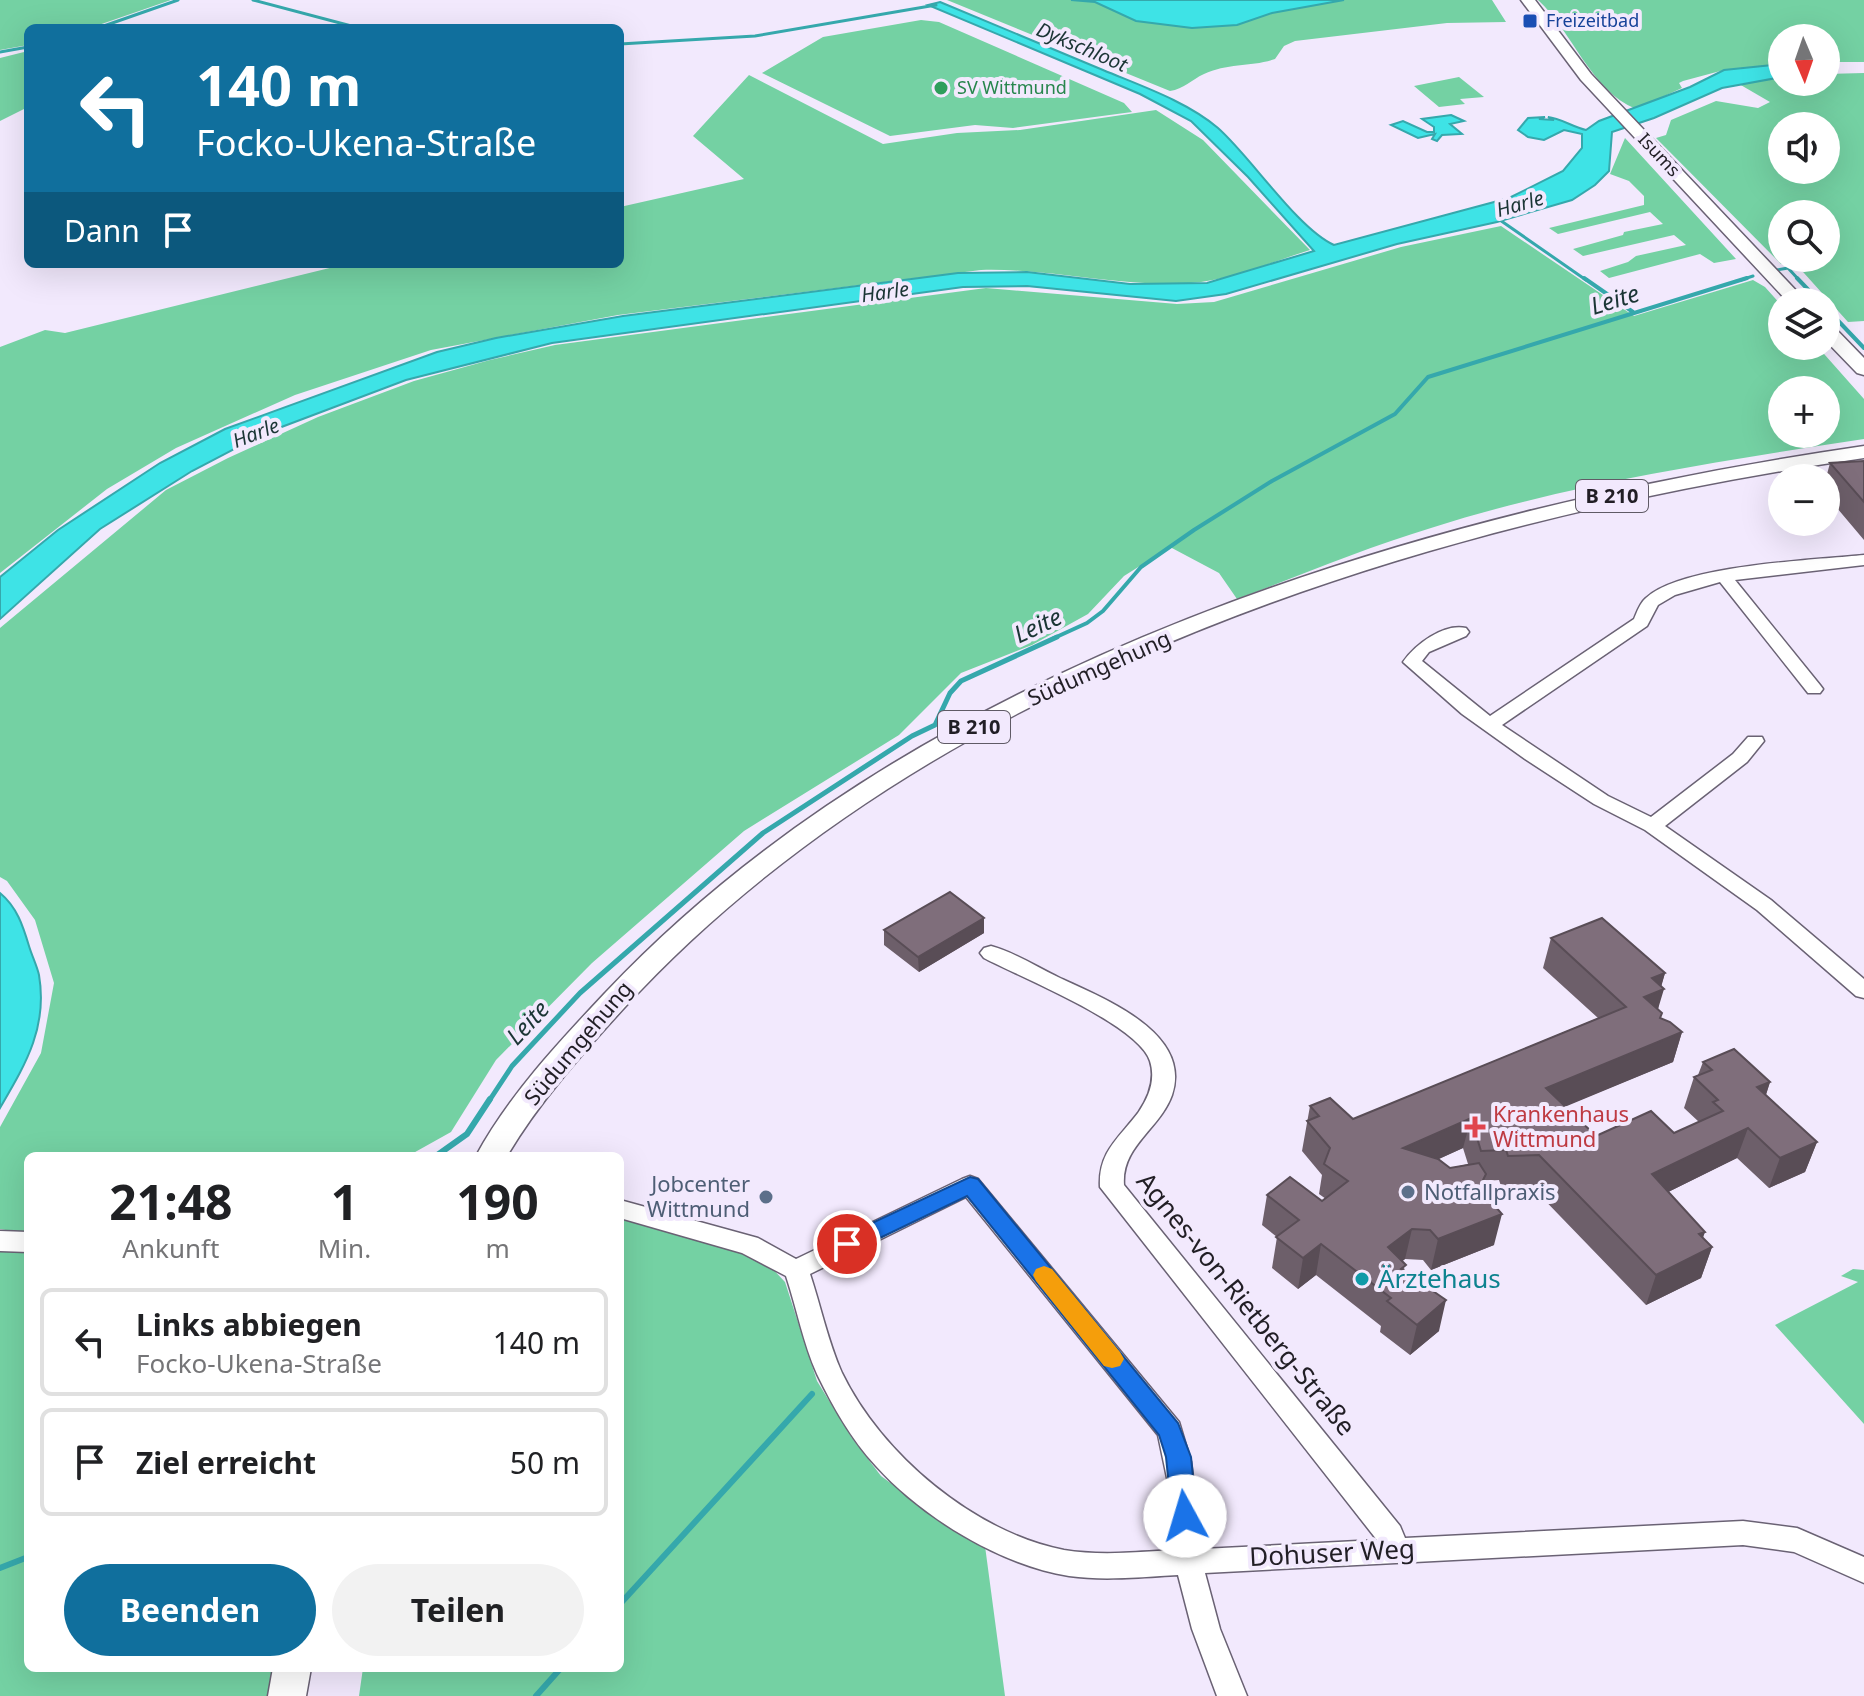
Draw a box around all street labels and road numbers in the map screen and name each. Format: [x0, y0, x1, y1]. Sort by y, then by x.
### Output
street label: Isums [1633, 127, 1686, 181]
road number: B 210 [1576, 480, 1648, 512]
street label: Südumgehung [1022, 622, 1175, 712]
road number: B 210 [938, 711, 1010, 743]
street label: Südumgehung [516, 974, 638, 1111]
street label: Agnes-von-Rietberg-Straße [1129, 1164, 1364, 1443]
street label: Dohuser Weg [1248, 1530, 1416, 1574]

